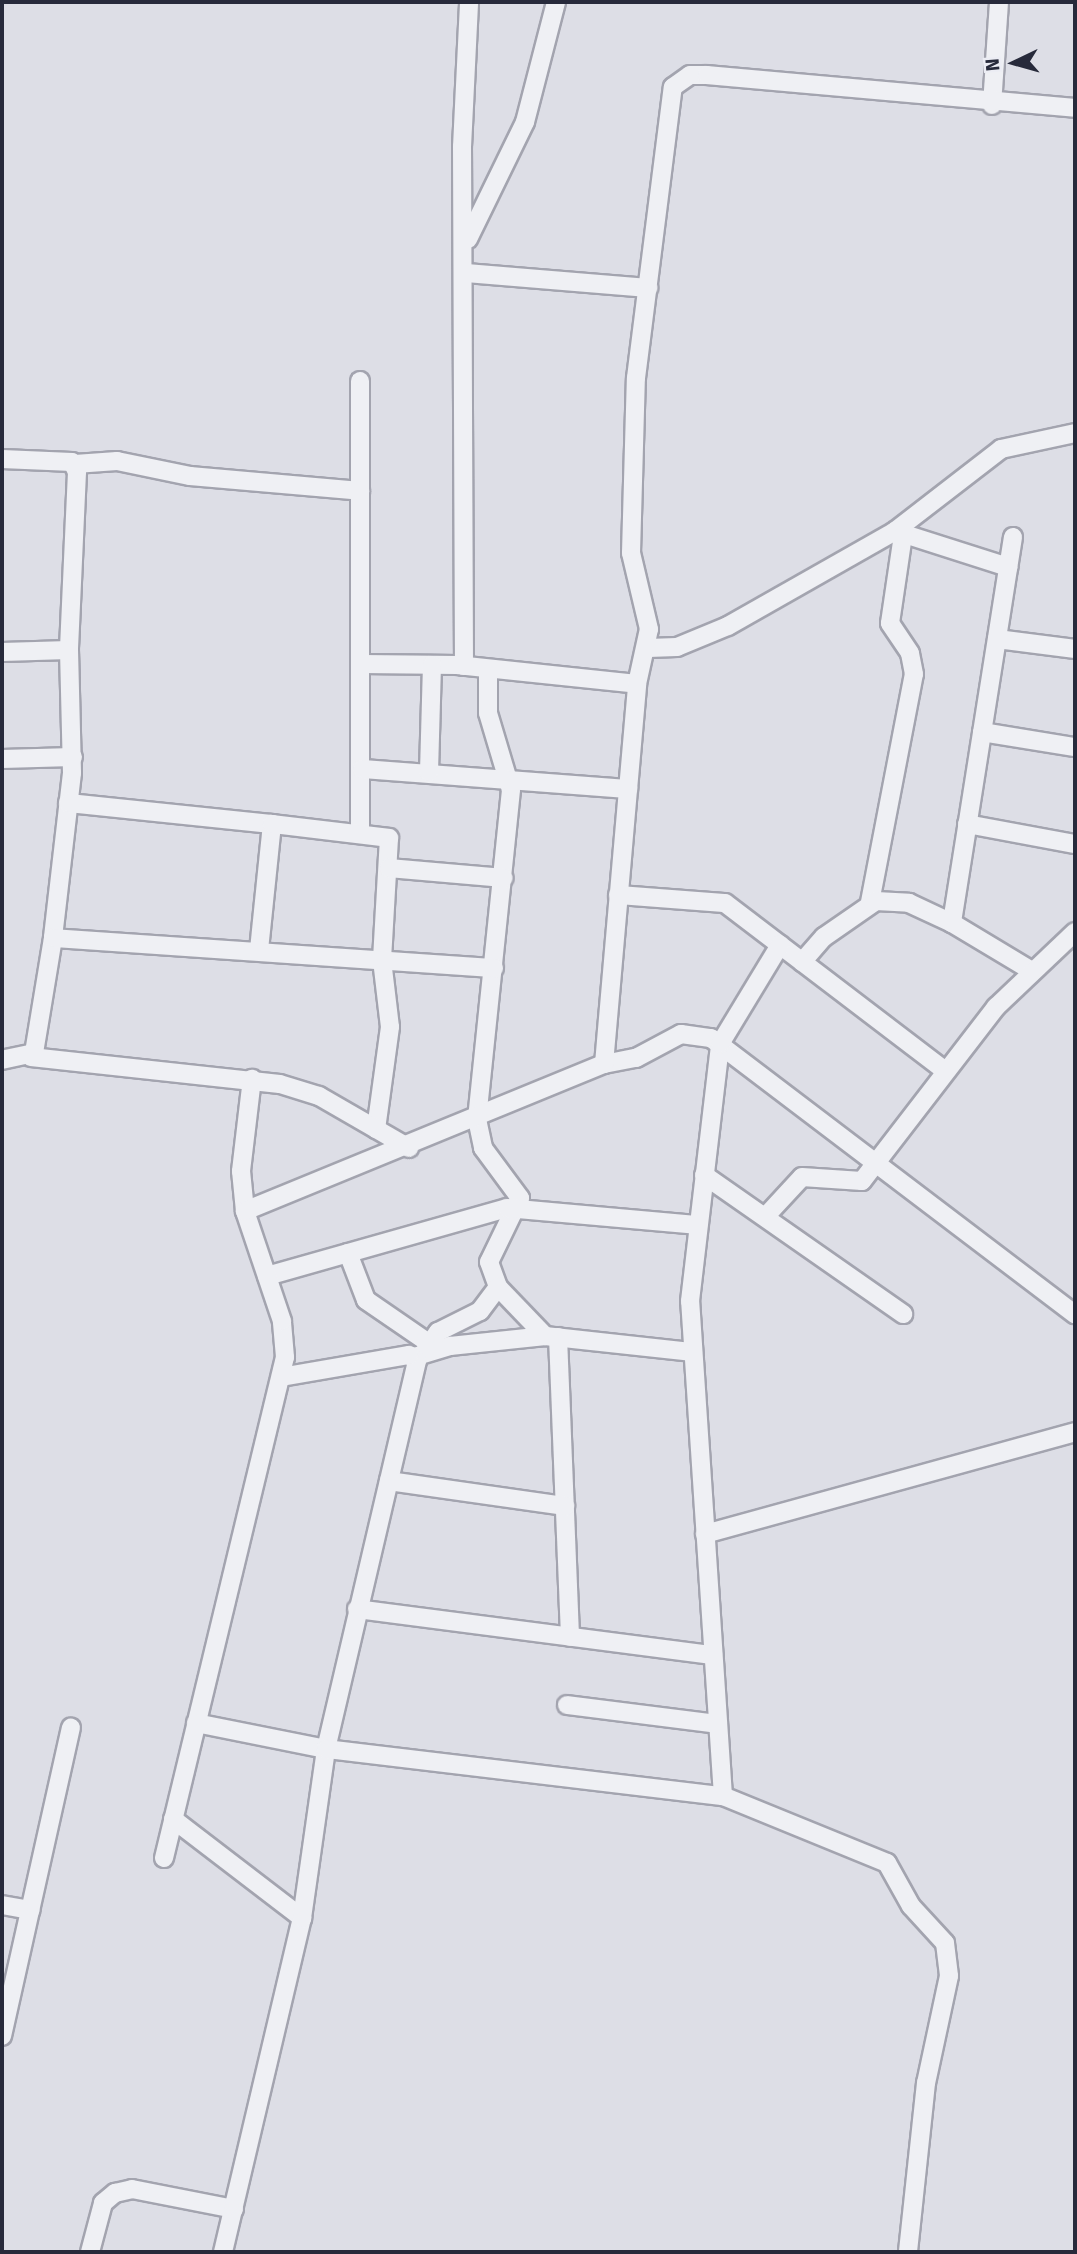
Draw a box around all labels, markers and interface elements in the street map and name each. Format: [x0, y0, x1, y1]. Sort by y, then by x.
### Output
north arrow [979, 28, 1049, 98]
text: N [981, 58, 1005, 72]

